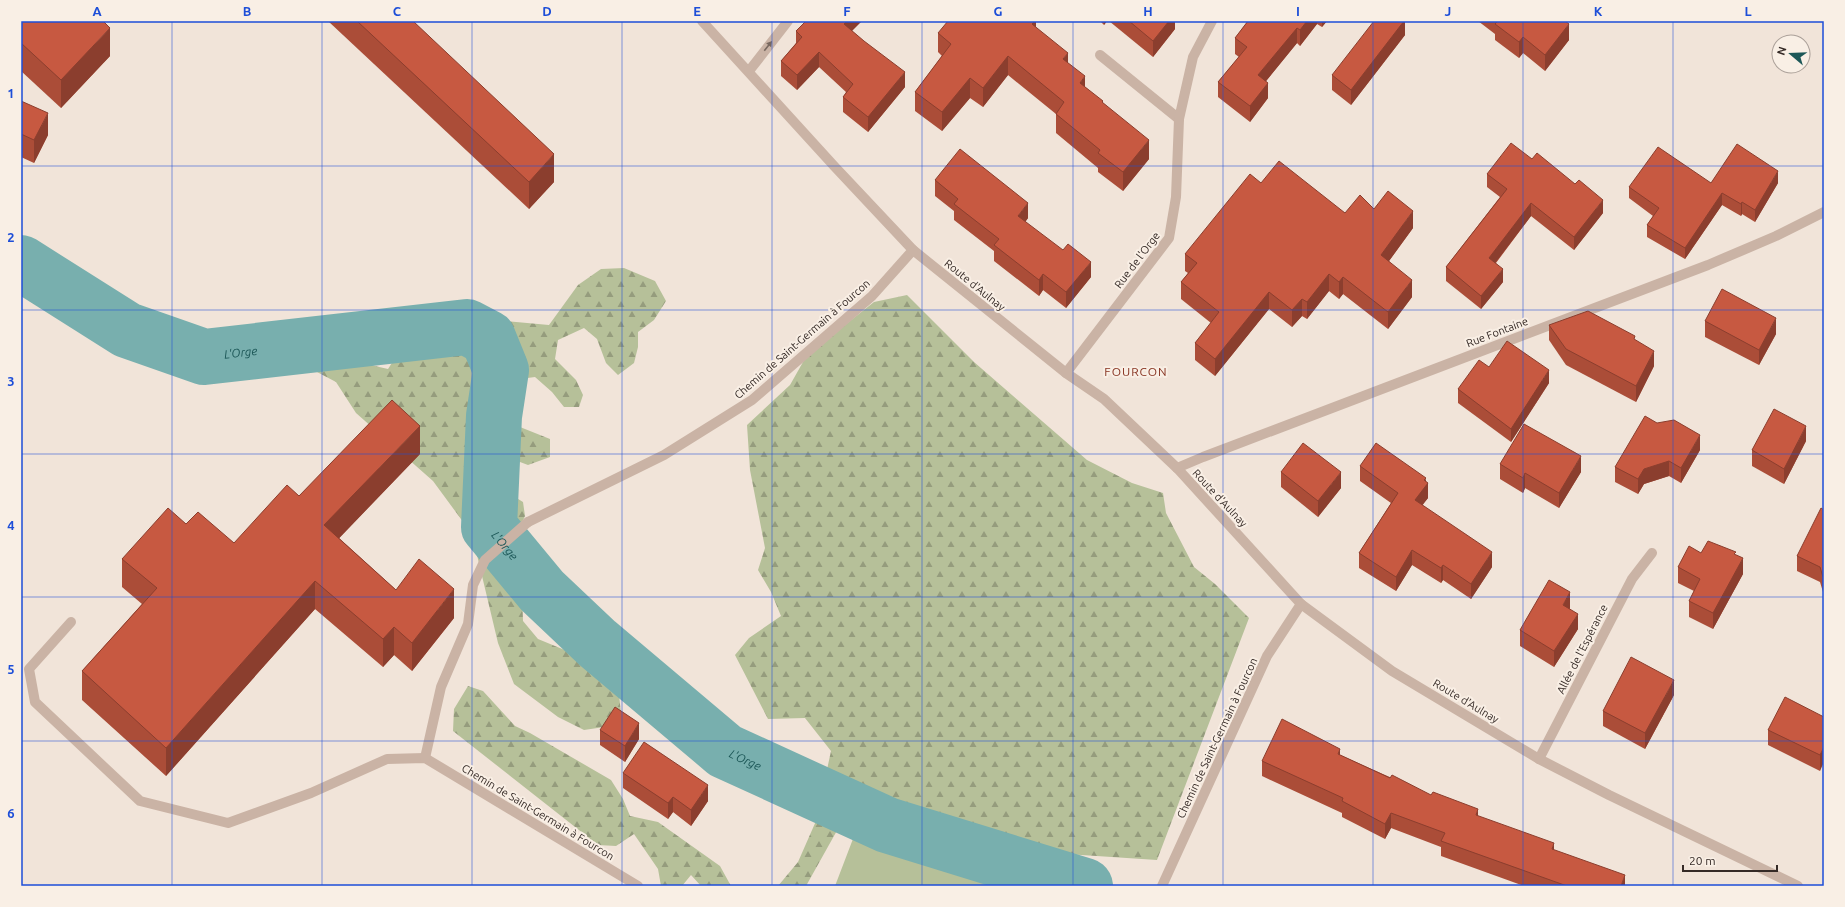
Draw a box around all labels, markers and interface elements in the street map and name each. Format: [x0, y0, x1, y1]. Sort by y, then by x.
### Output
text: A [92, 4, 102, 18]
text: B [243, 4, 252, 18]
text: C [393, 4, 402, 18]
text: D [542, 4, 552, 18]
text: E [693, 4, 701, 18]
text: F [843, 4, 851, 18]
text: G [994, 4, 1003, 18]
text: H [1143, 4, 1153, 18]
text: I [1296, 4, 1300, 18]
text: J [1445, 4, 1451, 18]
text: K [1594, 4, 1603, 18]
text: L [1744, 4, 1752, 18]
north arrow [1771, 34, 1811, 74]
one-way arrow [764, 41, 773, 52]
text: N [1775, 45, 1789, 57]
text: 1 [7, 86, 15, 100]
text: 2 [7, 230, 15, 244]
street label: Rue de l'Orge [1112, 230, 1162, 290]
street label: Route d'Aulnay [942, 257, 1008, 313]
street label: Chemin de Saint-Germain à Fourcon [732, 277, 872, 401]
street label: Rue Fontaine [1464, 315, 1530, 349]
water label: L'Orge [223, 344, 258, 361]
district label: FOURCON [1104, 365, 1168, 378]
text: 3 [7, 374, 15, 388]
street label: Route d'Aulnay [1190, 467, 1250, 530]
text: 4 [7, 518, 15, 532]
water label: L'Orge [489, 528, 521, 563]
street label: Allée de l'Espérance [1554, 602, 1610, 696]
street label: Chemin de Saint-Germain à Fourcon [1174, 656, 1260, 820]
text: 5 [7, 662, 15, 676]
street label: Route d'Aulnay [1431, 677, 1502, 726]
water label: L'Orge [727, 747, 763, 773]
street label: Chemin de Saint-Germain à Fourcon [460, 762, 616, 862]
text: 6 [7, 806, 15, 820]
scale bar [1683, 847, 1777, 873]
text: 20 m [1689, 854, 1716, 867]

